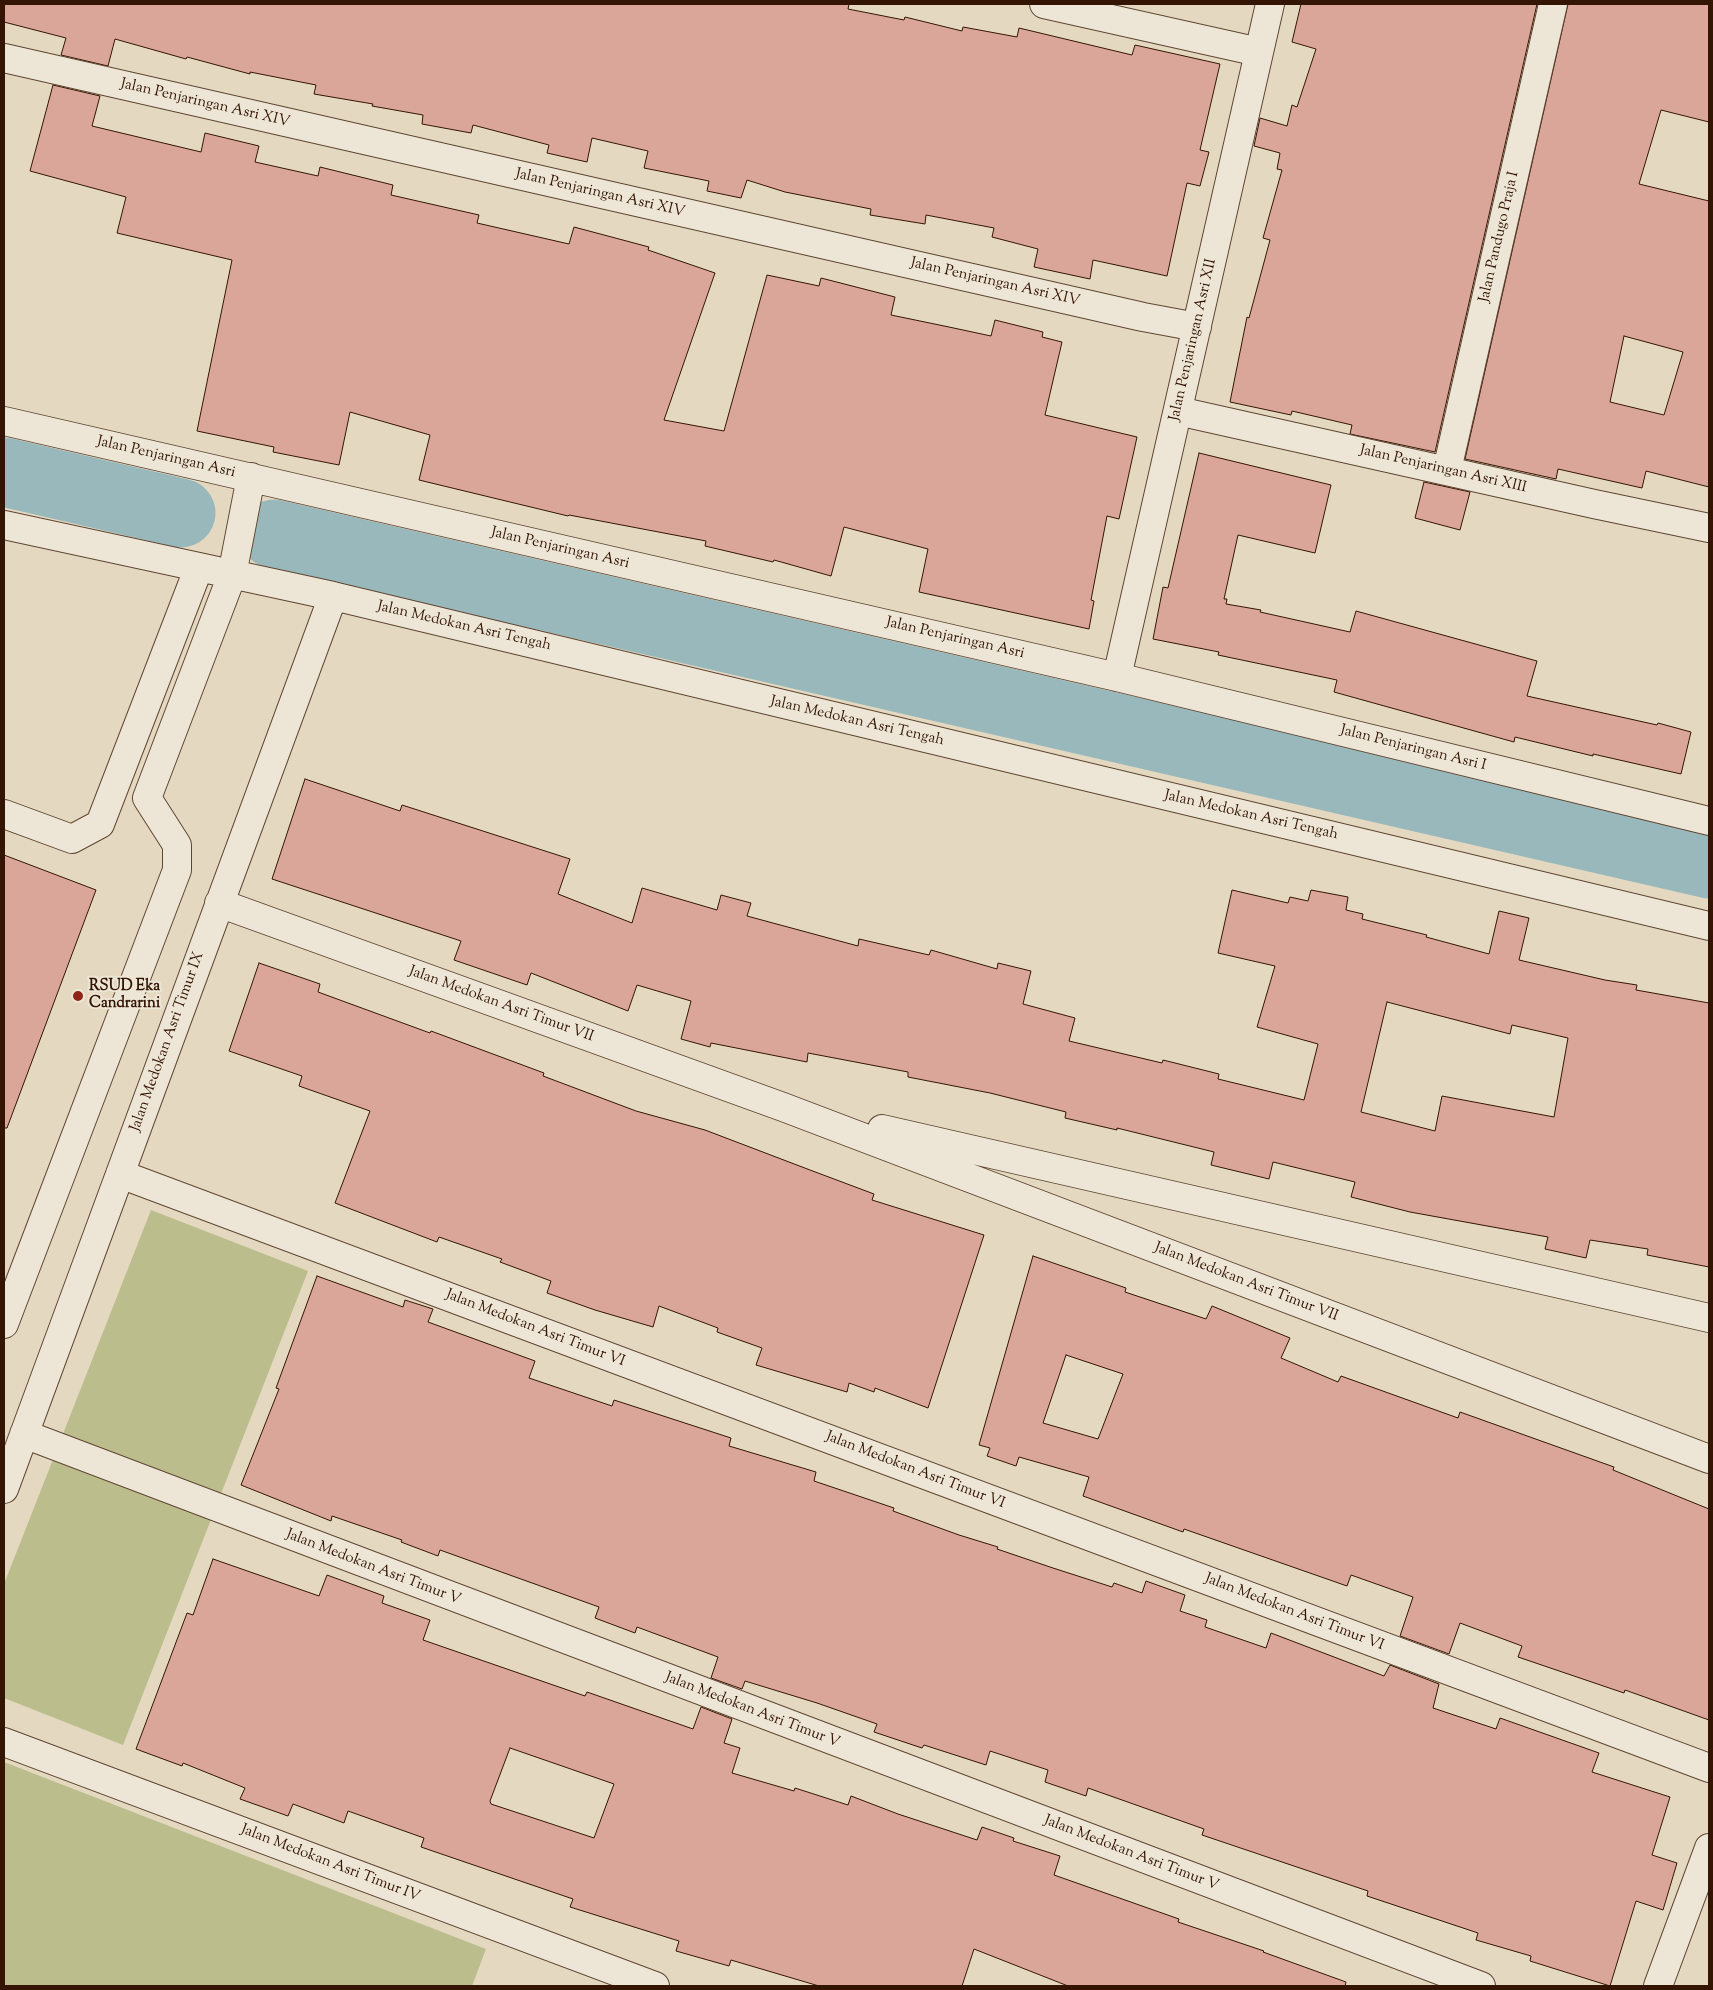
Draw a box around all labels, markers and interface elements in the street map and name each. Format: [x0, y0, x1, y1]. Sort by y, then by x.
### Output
street label: Jalan Penjaringan Asri XIV [119, 76, 291, 132]
street label: Jalan Penjaringan Asri XIV [514, 166, 686, 222]
street label: Jalan Pandugo Praja I [1476, 170, 1524, 304]
street label: Jalan Penjaringan Asri XIV [909, 255, 1081, 311]
street label: Jalan Penjaringan Asri XII [1167, 257, 1221, 423]
street label: Jalan Penjaringan Asri [95, 433, 237, 483]
street label: Jalan Penjaringan Asri XIII [1358, 442, 1528, 498]
street label: Jalan Penjaringan Asri [489, 524, 631, 574]
street label: Jalan Medokan Asri Tengah [375, 598, 553, 656]
street label: Jalan Penjaringan Asri [884, 614, 1026, 664]
street label: Jalan Medokan Asri Tengah [768, 693, 946, 751]
street label: Jalan Penjaringan Asri I [1338, 722, 1488, 776]
street label: Jalan Medokan Asri Tengah [1162, 787, 1340, 845]
street label: Jalan Medokan Asri Timur IX [127, 950, 209, 1134]
street label: Jalan Medokan Asri Timur VII [406, 963, 596, 1047]
place label: RSUD Eka Candrarini [89, 978, 160, 1013]
marker: RSUD Eka Candrarini [71, 989, 85, 1003]
street label: Jalan Medokan Asri Timur VII [1152, 1240, 1340, 1326]
street label: Jalan Medokan Asri Timur VI [443, 1286, 627, 1372]
street label: Jalan Medokan Asri Timur VI [823, 1428, 1007, 1514]
street label: Jalan Medokan Asri Timur V [283, 1526, 463, 1610]
street label: Jalan Medokan Asri Timur VI [1202, 1570, 1386, 1656]
street label: Jalan Medokan Asri Timur V [662, 1669, 842, 1753]
street label: Jalan Medokan Asri Timur V [1041, 1812, 1221, 1896]
street label: Jalan Medokan Asri Timur IV [238, 1821, 422, 1907]

